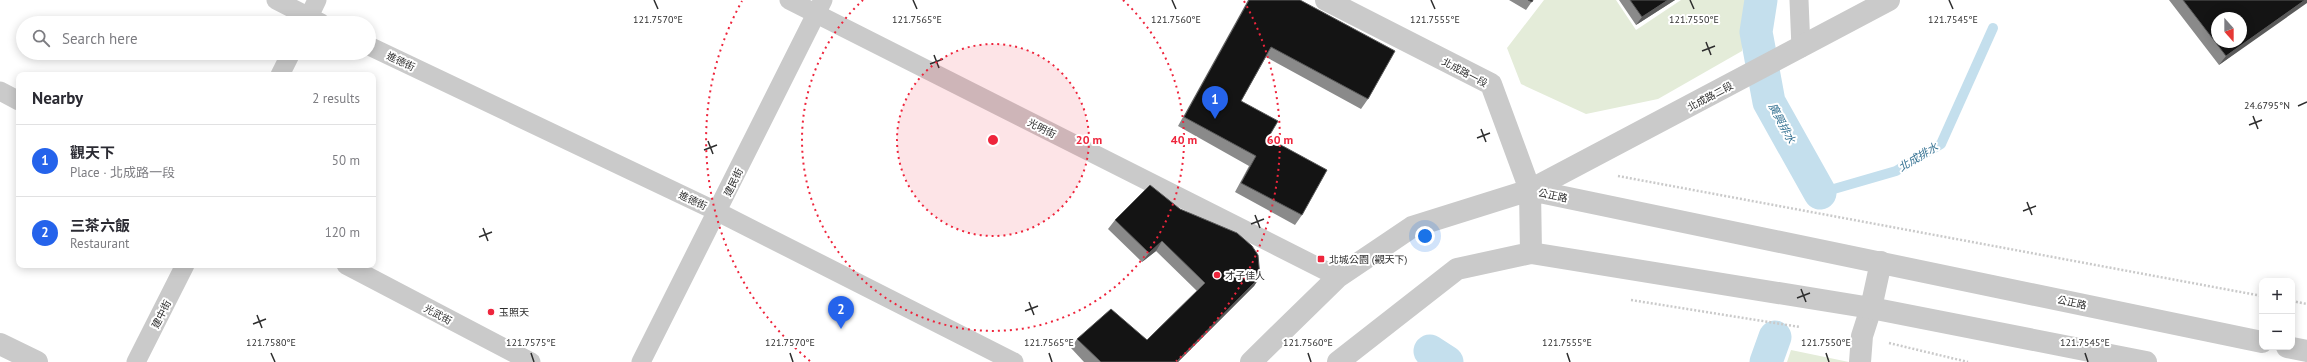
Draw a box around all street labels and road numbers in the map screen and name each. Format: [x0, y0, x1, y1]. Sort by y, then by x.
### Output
street label: 進德街 [384, 49, 417, 74]
street label: 北成路一段 [1440, 55, 1490, 90]
street label: 北成路二段 [1685, 79, 1735, 114]
street label: 光明街 [1025, 116, 1058, 141]
street label: 建民街 [721, 166, 746, 199]
street label: 公正路 [1537, 186, 1569, 205]
street label: 進德街 [676, 188, 709, 213]
street label: 公正路 [2056, 293, 2088, 312]
street label: 建中街 [149, 298, 174, 331]
street label: 光武街 [421, 302, 454, 327]

